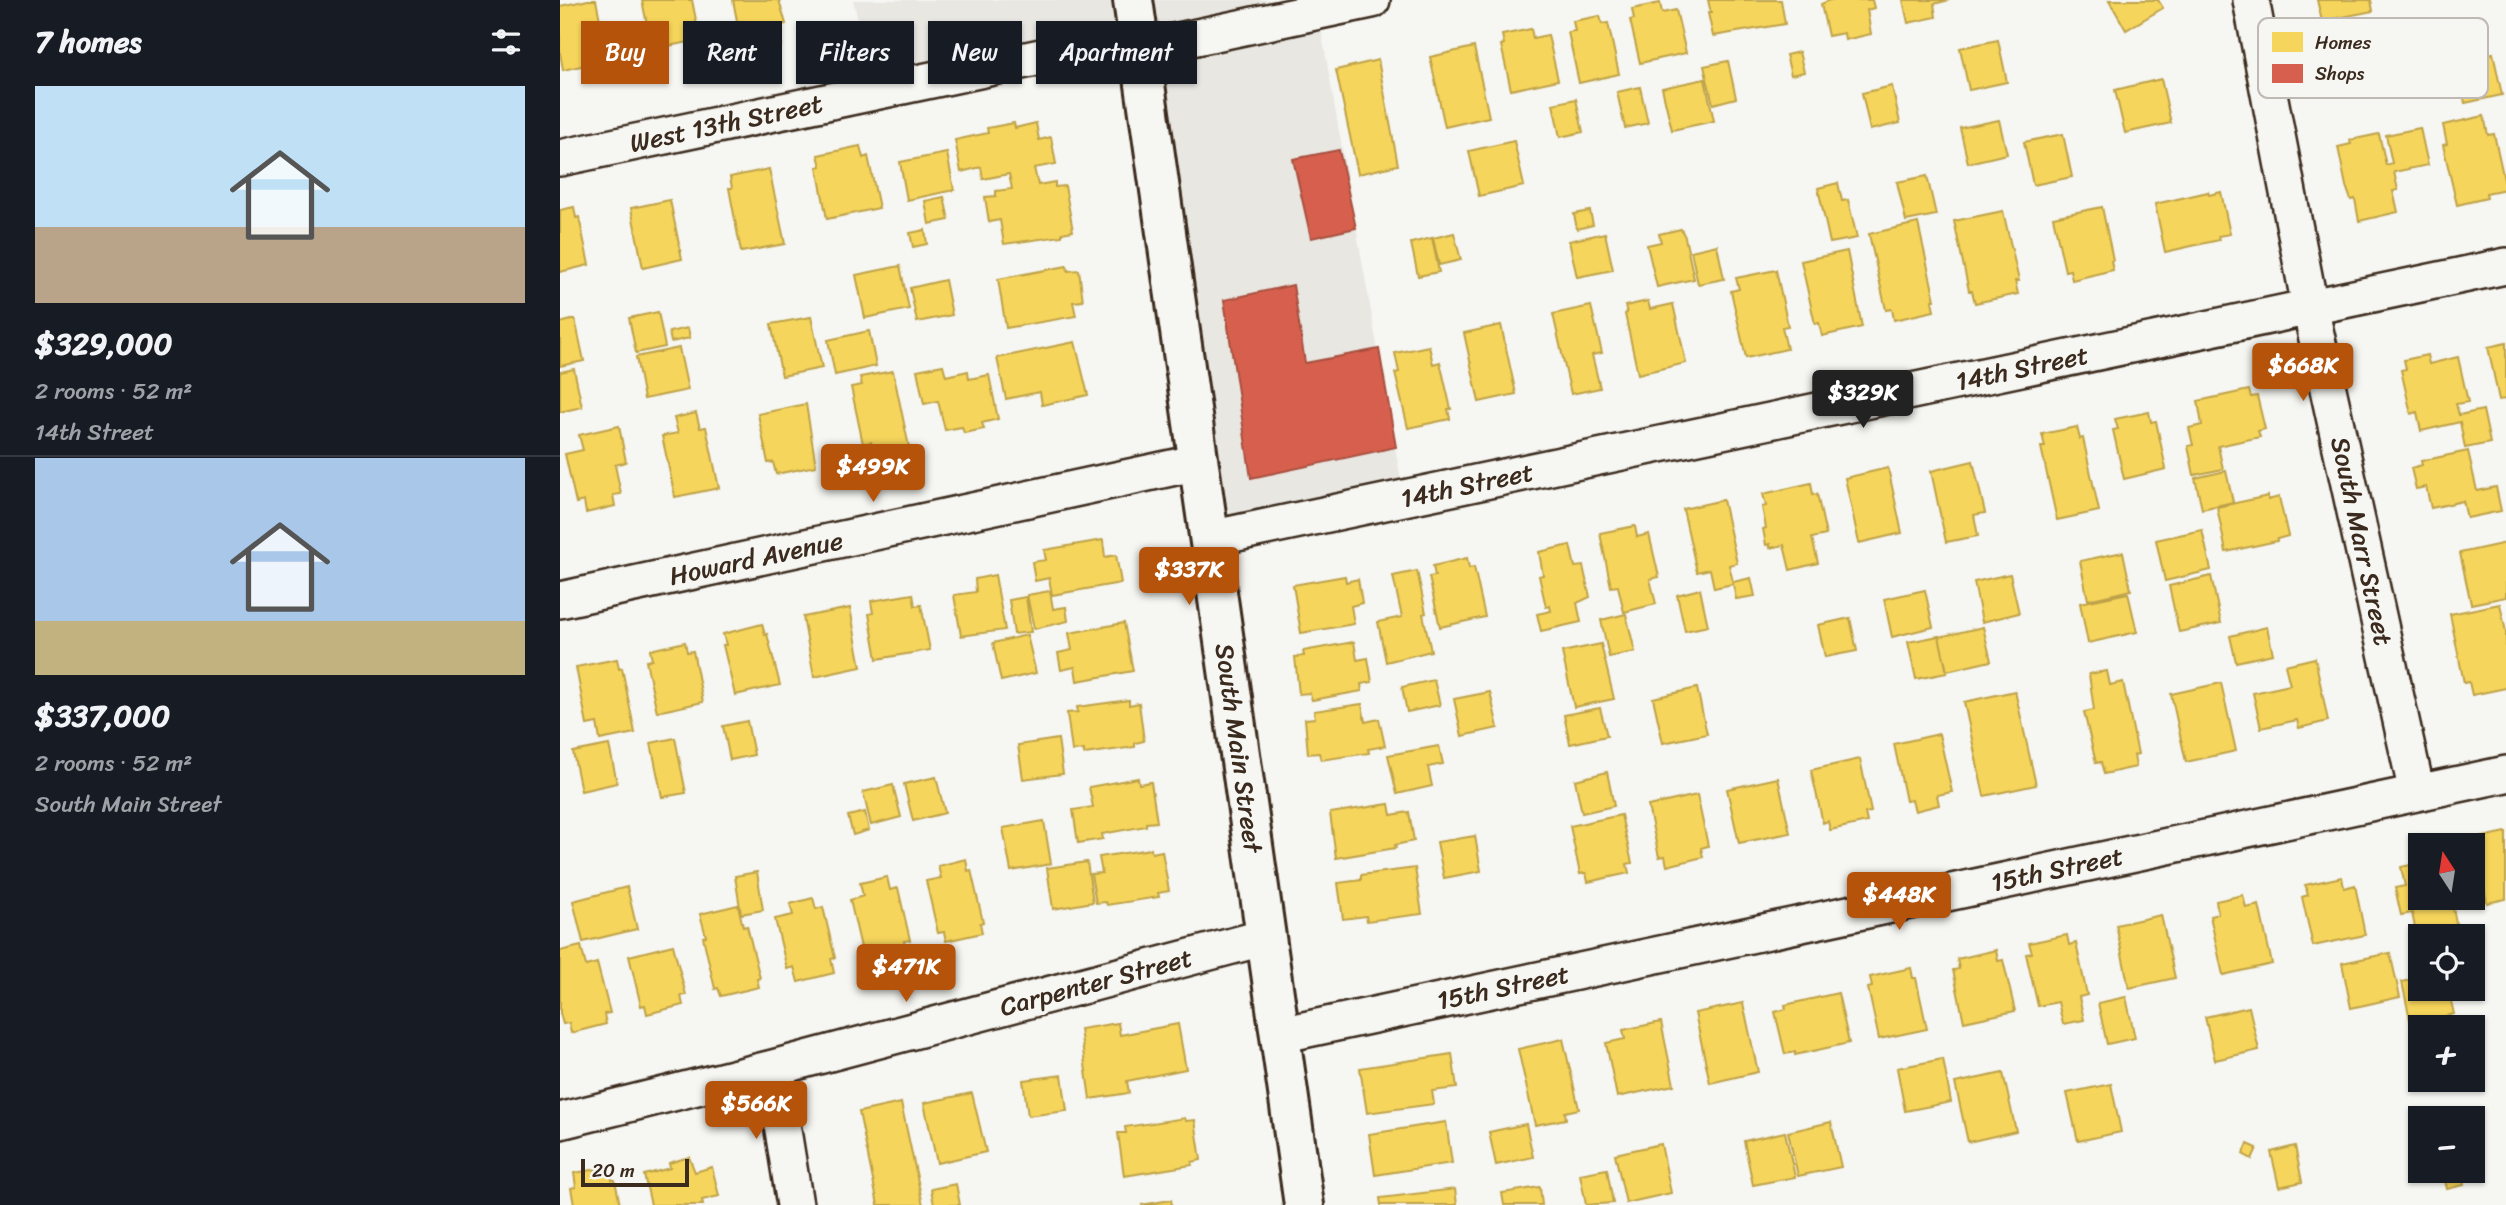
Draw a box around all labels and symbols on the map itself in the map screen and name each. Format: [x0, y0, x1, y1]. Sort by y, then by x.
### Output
legend [2258, 18, 2488, 98]
text: Homes [2315, 26, 2371, 59]
text: Shops [2315, 57, 2365, 90]
street label: West 13th Street [625, 80, 827, 166]
street label: 14th Street [1951, 331, 2093, 405]
pin: $668K [2254, 344, 2352, 403]
pin: $329K [1814, 370, 1912, 430]
street label: South Marr Street [2317, 432, 2407, 650]
pin: $499K [824, 444, 922, 504]
street label: 14th Street [1396, 448, 1538, 522]
street label: Howard Avenue [665, 517, 847, 599]
pin: $337K [1140, 548, 1238, 607]
street label: South Main Street [1202, 640, 1277, 857]
street label: 15th Street [1987, 833, 2127, 905]
north arrow [2408, 833, 2485, 910]
pin: $448K [1850, 872, 1948, 932]
street label: Carpenter Street [994, 934, 1198, 1030]
pin: $471K [857, 944, 955, 1004]
street label: 15th Street [1433, 951, 1573, 1023]
pin: $566K [707, 1082, 805, 1141]
scale bar [581, 1156, 690, 1188]

